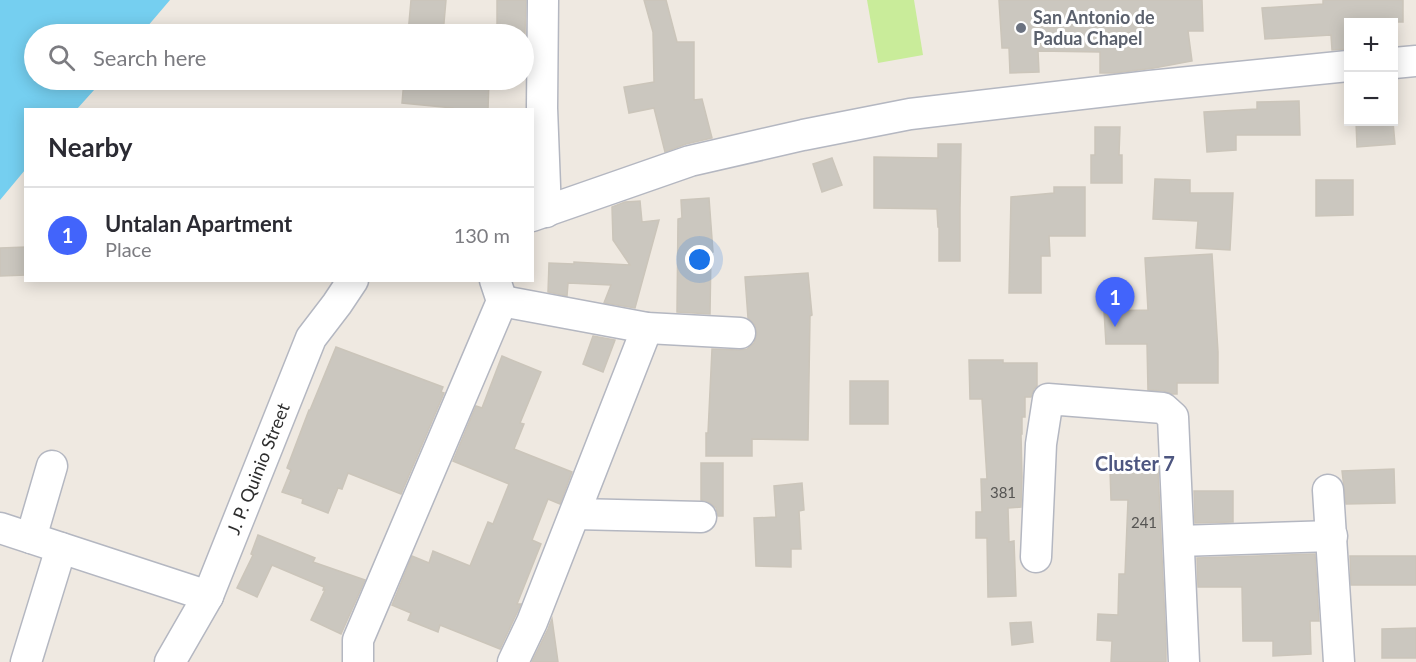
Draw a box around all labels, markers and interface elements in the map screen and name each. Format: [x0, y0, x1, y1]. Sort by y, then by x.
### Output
place label: San Antonio de Padua Chapel [1033, 6, 1155, 49]
map controls [1344, 18, 1398, 126]
button: + [1344, 18, 1398, 72]
marker: San Antonio de Padua Chapel [1014, 21, 1028, 35]
search box [24, 24, 534, 90]
icon: search [45, 41, 78, 74]
text: Search here [93, 44, 206, 71]
button: − [1344, 72, 1398, 126]
text: Nearby [48, 131, 133, 163]
text: Untalan Apartment [105, 210, 292, 237]
text: 1 [62, 223, 73, 247]
text: 130 m [454, 223, 510, 247]
text: Place [105, 237, 152, 261]
your location [685, 245, 714, 274]
pin: 1 [1096, 278, 1134, 327]
street label: J. P. Quinio Street [222, 399, 294, 537]
district label: Cluster 7 [1095, 451, 1175, 475]
house number: 381 [990, 483, 1016, 501]
house number: 241 [1131, 513, 1157, 531]

